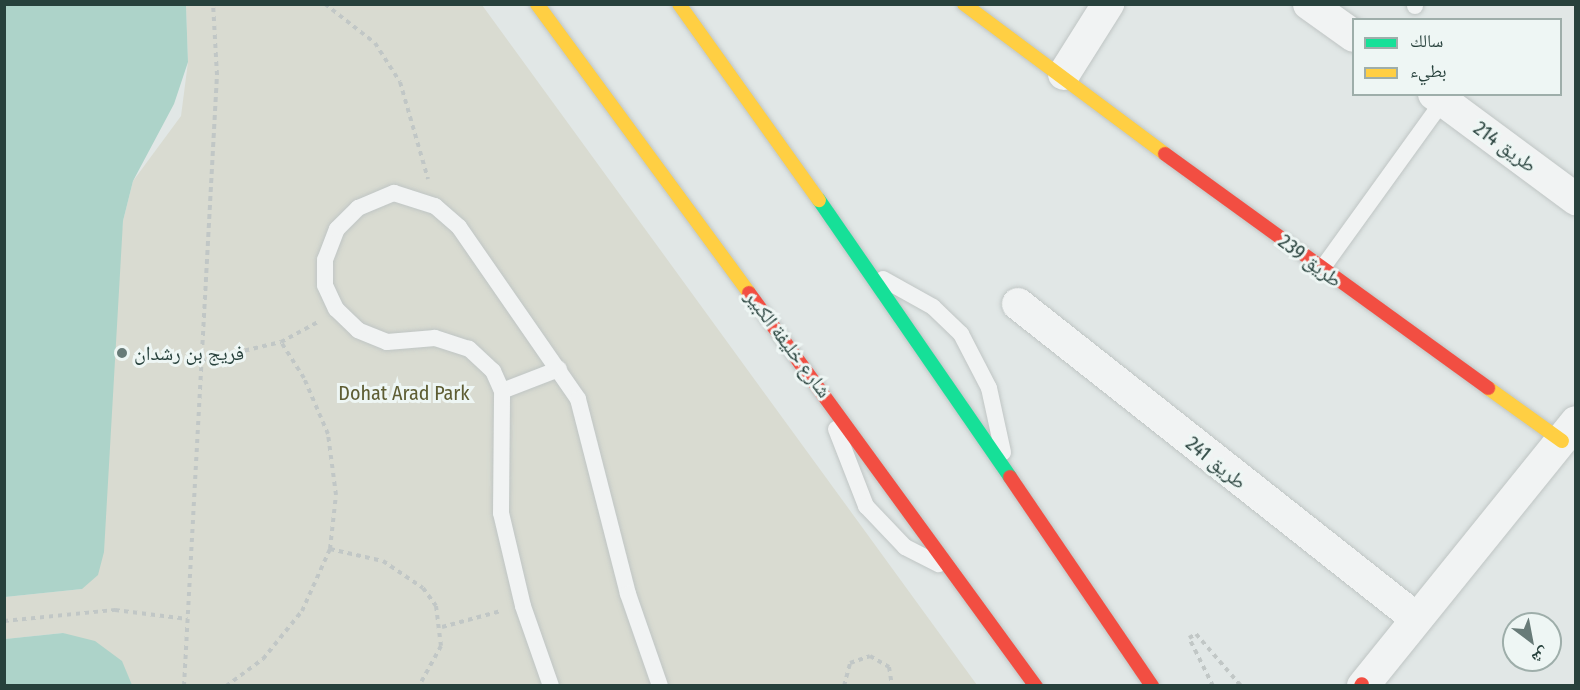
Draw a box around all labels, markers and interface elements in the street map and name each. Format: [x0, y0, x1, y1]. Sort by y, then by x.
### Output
legend [1352, 18, 1562, 96]
text: سالك [1410, 30, 1443, 52]
text: بطيء [1410, 60, 1447, 82]
street label: طريق 214 [1469, 116, 1541, 178]
street label: طريق 239 [1274, 229, 1346, 293]
street label: شارع خليفة الكبير [740, 286, 836, 402]
place label: فريج بن رشدان [134, 341, 244, 365]
marker: فريج بن رشدان [115, 346, 129, 360]
park label: Dohat Arad Park [338, 381, 470, 405]
street label: طريق 241 [1181, 431, 1251, 495]
north arrow [1502, 612, 1562, 672]
text: ش [1529, 643, 1553, 669]

